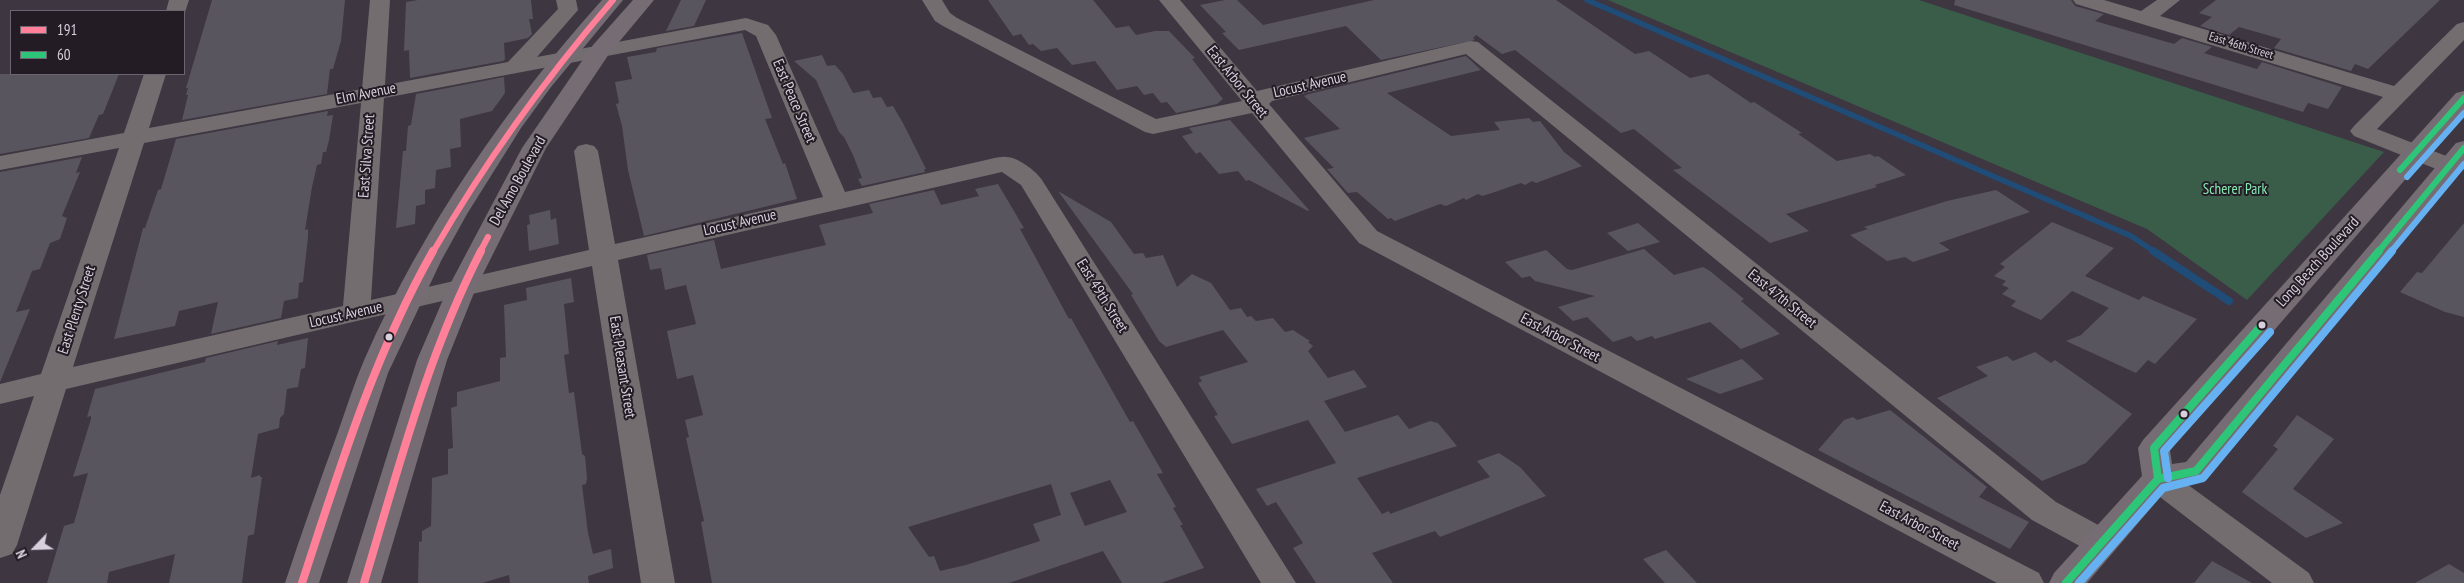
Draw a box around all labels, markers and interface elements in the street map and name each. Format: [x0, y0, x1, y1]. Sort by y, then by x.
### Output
legend [10, 10, 185, 75]
text: 191 [57, 20, 77, 39]
street label: East 46th Street [2207, 29, 2275, 63]
street label: East Arbor Street [1203, 42, 1271, 122]
text: 60 [57, 45, 71, 64]
street label: East Peace Street [768, 57, 820, 145]
street label: Locust Avenue [1272, 68, 1348, 102]
street label: Elm Avenue [334, 79, 398, 109]
street label: East Silva Street [355, 113, 379, 199]
street label: Del Amo Boulevard [486, 133, 550, 229]
park label: Scherer Park [2203, 181, 2267, 199]
street label: Locust Avenue [702, 206, 778, 240]
street label: Long Beach Boulevard [2273, 213, 2363, 311]
street label: East 49th Street [1072, 256, 1132, 336]
street label: East Plenty Street [54, 264, 100, 356]
street label: East 47th Street [1744, 266, 1820, 332]
street label: Locust Avenue [308, 298, 384, 332]
street label: East Arbor Street [1517, 310, 1603, 366]
street label: East Pleasant Street [605, 315, 639, 419]
unlabelled marker [2257, 320, 2267, 330]
unlabelled marker [384, 332, 394, 342]
unlabelled marker [2179, 409, 2189, 419]
street label: East Arbor Street [1876, 498, 1962, 554]
north arrow [10, 523, 60, 573]
text: N [12, 547, 31, 561]

